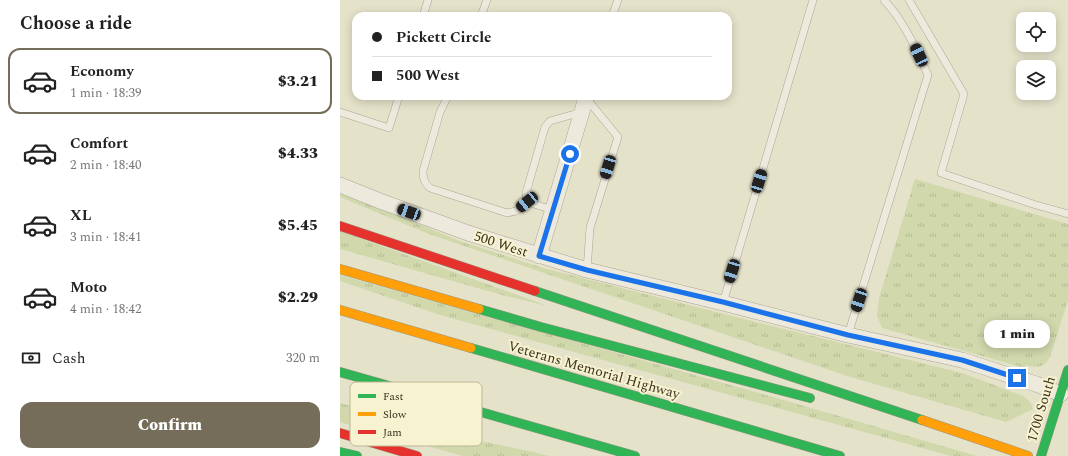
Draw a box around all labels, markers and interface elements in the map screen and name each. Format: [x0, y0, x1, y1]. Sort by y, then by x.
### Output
text: Choose a ride [20, 10, 132, 37]
map controls [1016, 12, 1056, 100]
button: locate [1016, 12, 1056, 52]
text: Pickett Circle [396, 26, 491, 49]
car [908, 42, 930, 68]
text: Economy [70, 60, 134, 83]
button: layers [1016, 60, 1056, 100]
icon: car [22, 63, 58, 99]
text: 500 West [396, 64, 460, 87]
text: $3.21 [278, 70, 318, 93]
text: 1 min · 18:39 [70, 83, 142, 103]
text: Comfort [70, 132, 128, 155]
icon: car [22, 135, 58, 171]
text: $4.33 [278, 142, 318, 165]
route start [561, 145, 579, 163]
car [599, 154, 617, 180]
text: 2 min · 18:40 [70, 155, 142, 175]
car [750, 168, 768, 194]
car [514, 190, 540, 214]
car [396, 202, 422, 222]
text: XL [70, 204, 91, 227]
icon: car [22, 207, 58, 243]
text: $5.45 [278, 214, 318, 237]
street label: 500 West [471, 225, 531, 263]
text: 3 min · 18:41 [70, 227, 142, 247]
car [723, 258, 741, 284]
text: Moto [70, 276, 107, 299]
icon: car [22, 279, 58, 315]
text: $2.29 [278, 286, 318, 309]
car [850, 287, 868, 313]
text: 4 min · 18:42 [70, 299, 142, 319]
callout: 1 min [984, 320, 1050, 348]
text: 1 min [999, 324, 1035, 344]
street label: Veterans Memorial Highway [506, 335, 684, 405]
icon: cash [20, 347, 42, 369]
text: Cash [52, 347, 85, 370]
text: 320 m [286, 348, 320, 368]
route end [1008, 369, 1026, 387]
street label: 1700 South [1021, 374, 1061, 444]
legend [350, 382, 482, 446]
text: Fast [383, 388, 404, 405]
button: Confirm [20, 402, 320, 448]
text: Slow [383, 406, 407, 423]
text: Jam [383, 424, 402, 441]

